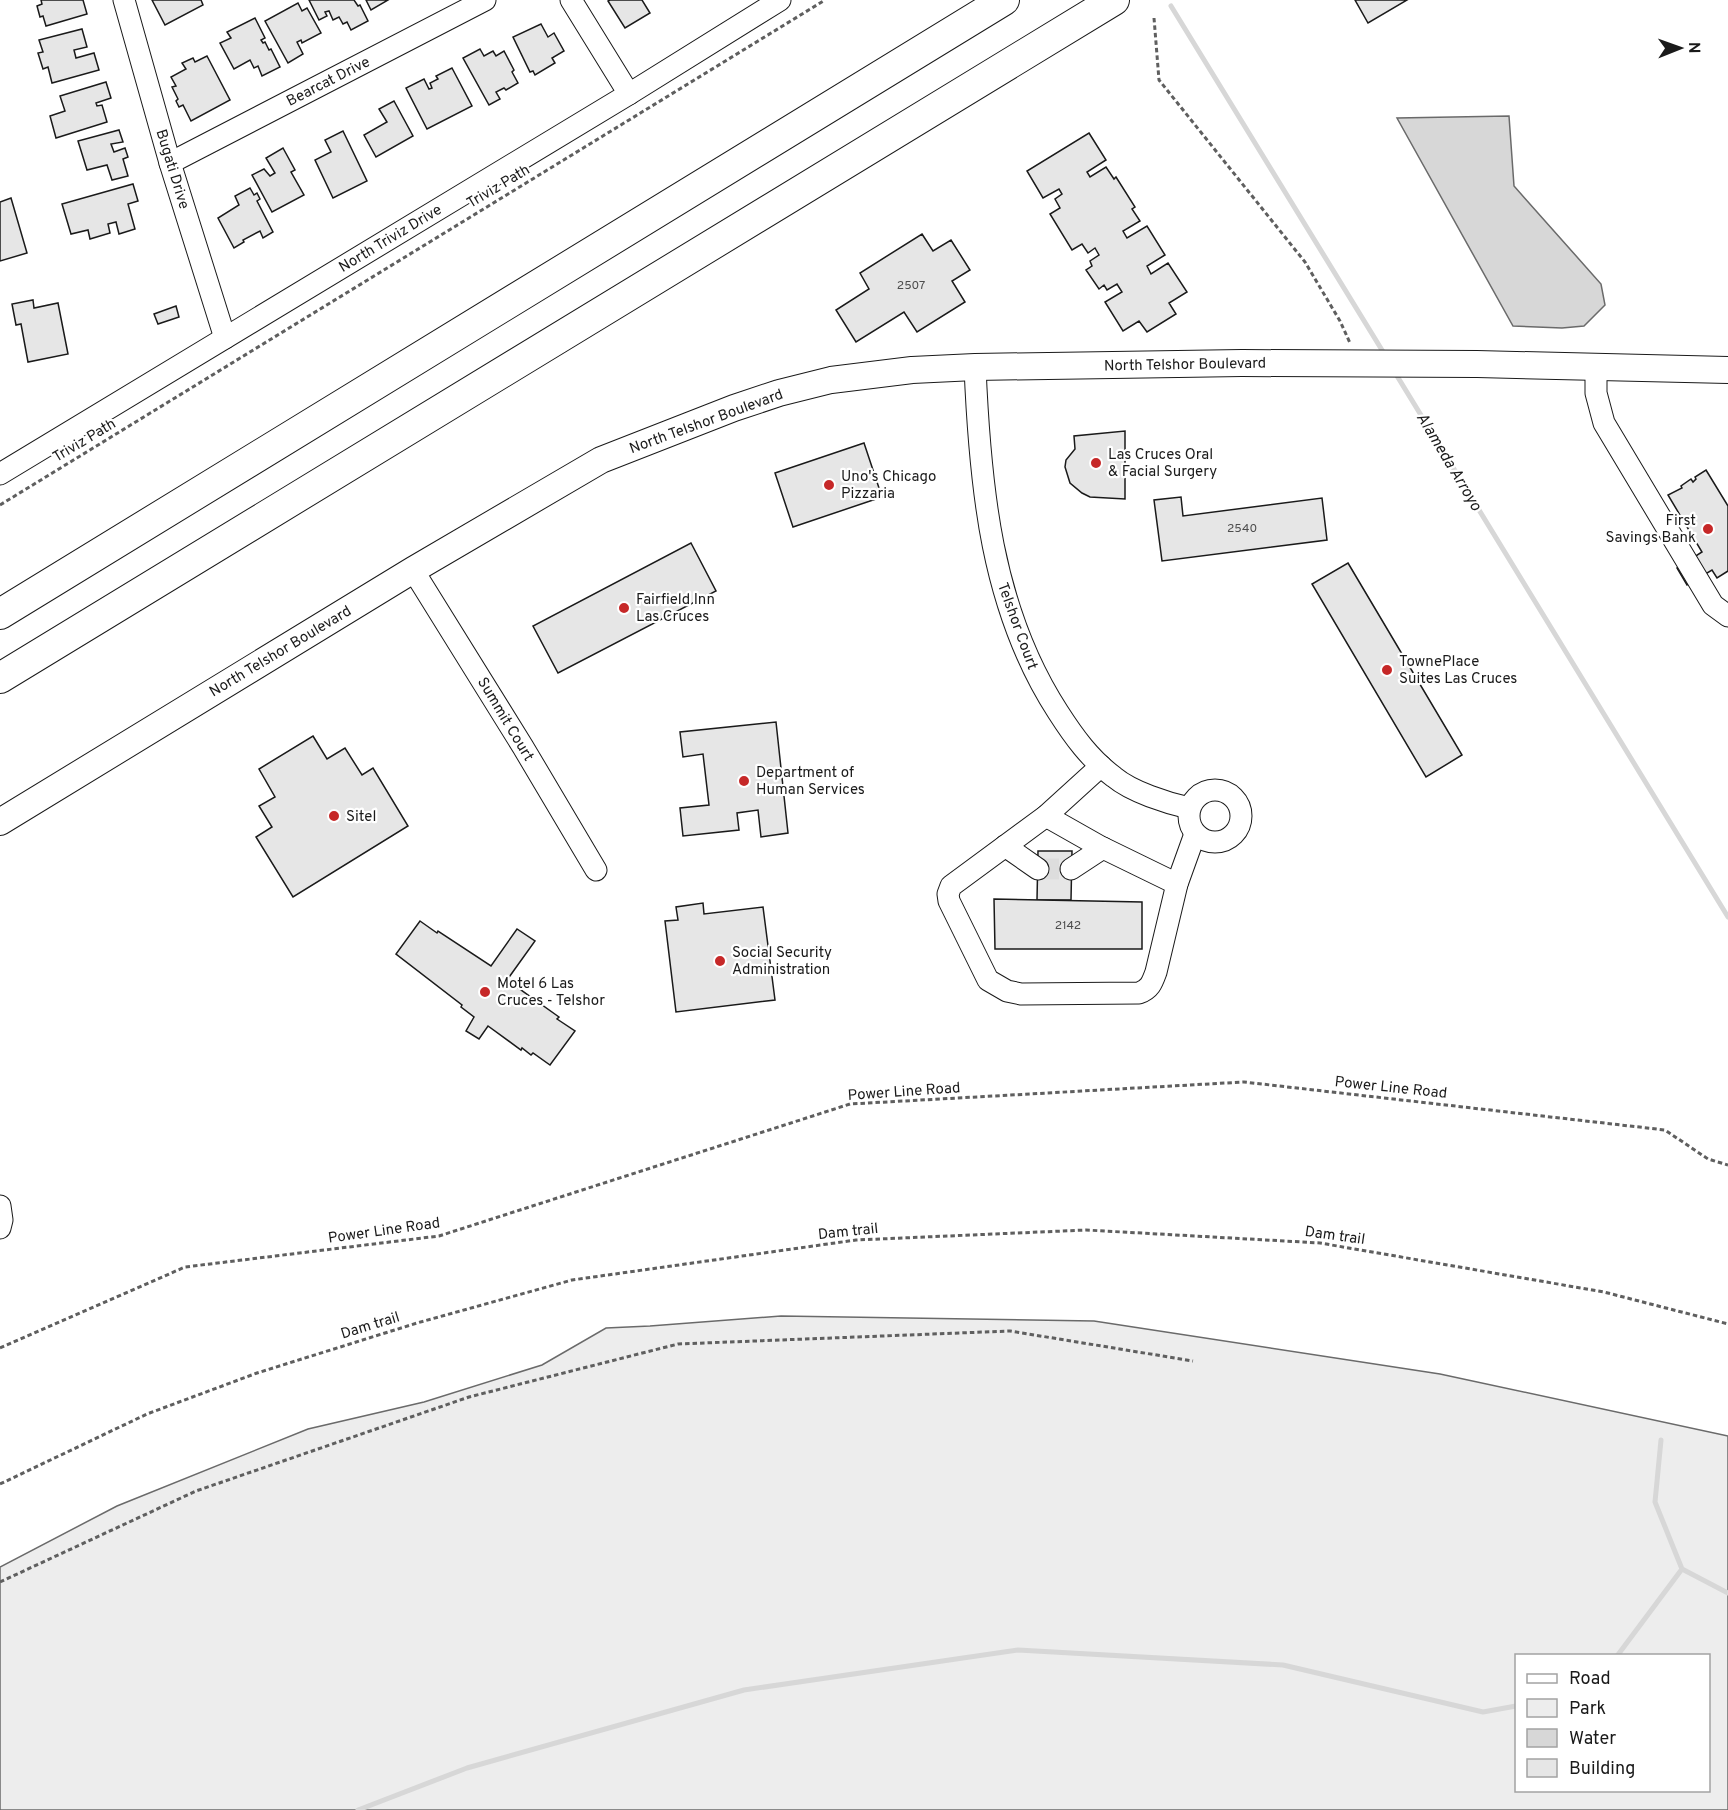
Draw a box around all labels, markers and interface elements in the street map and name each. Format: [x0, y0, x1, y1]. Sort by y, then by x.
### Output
north arrow [1650, 18, 1710, 78]
text: N [1683, 42, 1703, 54]
street label: Bearcat Drive [284, 53, 374, 112]
street label: Bugati Drive [150, 127, 193, 212]
street label: Triviz Path [464, 161, 534, 214]
street label: North Triviz Drive [336, 201, 446, 278]
house number: 2507 [897, 278, 925, 294]
street label: North Telshor Boulevard [1104, 355, 1266, 376]
street label: North Telshor Boulevard [627, 386, 786, 459]
water label: Alameda Arroyo [1411, 409, 1486, 515]
street label: Triviz Path [50, 415, 120, 468]
place label: Las Cruces Oral & Facial Surgery [1108, 446, 1217, 482]
marker: Las Cruces Oral & Facial Surgery [1089, 456, 1103, 470]
place label: Uno's Chicago Pizzaria [841, 468, 936, 504]
marker: Uno's Chicago Pizzaria [822, 478, 836, 492]
place label: First Savings Bank [1606, 512, 1696, 548]
house number: 2540 [1227, 521, 1257, 537]
marker: First Savings Bank [1701, 522, 1715, 536]
street label: Telshor Court [992, 580, 1041, 673]
place label: Fairfield Inn Las Cruces [636, 591, 715, 627]
marker: Fairfield Inn Las Cruces [617, 601, 631, 615]
street label: North Telshor Boulevard [206, 602, 355, 702]
place label: TownePlace Suites Las Cruces [1399, 653, 1517, 689]
marker: TownePlace Suites Las Cruces [1380, 663, 1394, 677]
street label: Summit Court [472, 674, 537, 765]
place label: Department of Human Services [756, 764, 865, 800]
marker: Department of Human Services [737, 774, 751, 788]
place label: Sitel [346, 808, 376, 827]
marker: Sitel [327, 809, 341, 823]
house number: 2142 [1055, 918, 1081, 934]
place label: Social Security Administration [732, 944, 832, 980]
marker: Social Security Administration [713, 954, 727, 968]
place label: Motel 6 Las Cruces - Telshor [497, 975, 605, 1011]
marker: Motel 6 Las Cruces - Telshor [478, 985, 492, 999]
street label: Power Line Road [1334, 1073, 1448, 1104]
street label: Power Line Road [847, 1079, 961, 1106]
street label: Power Line Road [327, 1214, 442, 1249]
street label: Dam trail [817, 1220, 879, 1245]
street label: Dam trail [1304, 1223, 1366, 1250]
street label: Dam trail [339, 1309, 402, 1344]
legend [1515, 1654, 1710, 1792]
text: Road [1569, 1668, 1611, 1691]
text: Park [1569, 1698, 1606, 1721]
text: Water [1569, 1728, 1616, 1751]
text: Building [1569, 1758, 1635, 1781]

